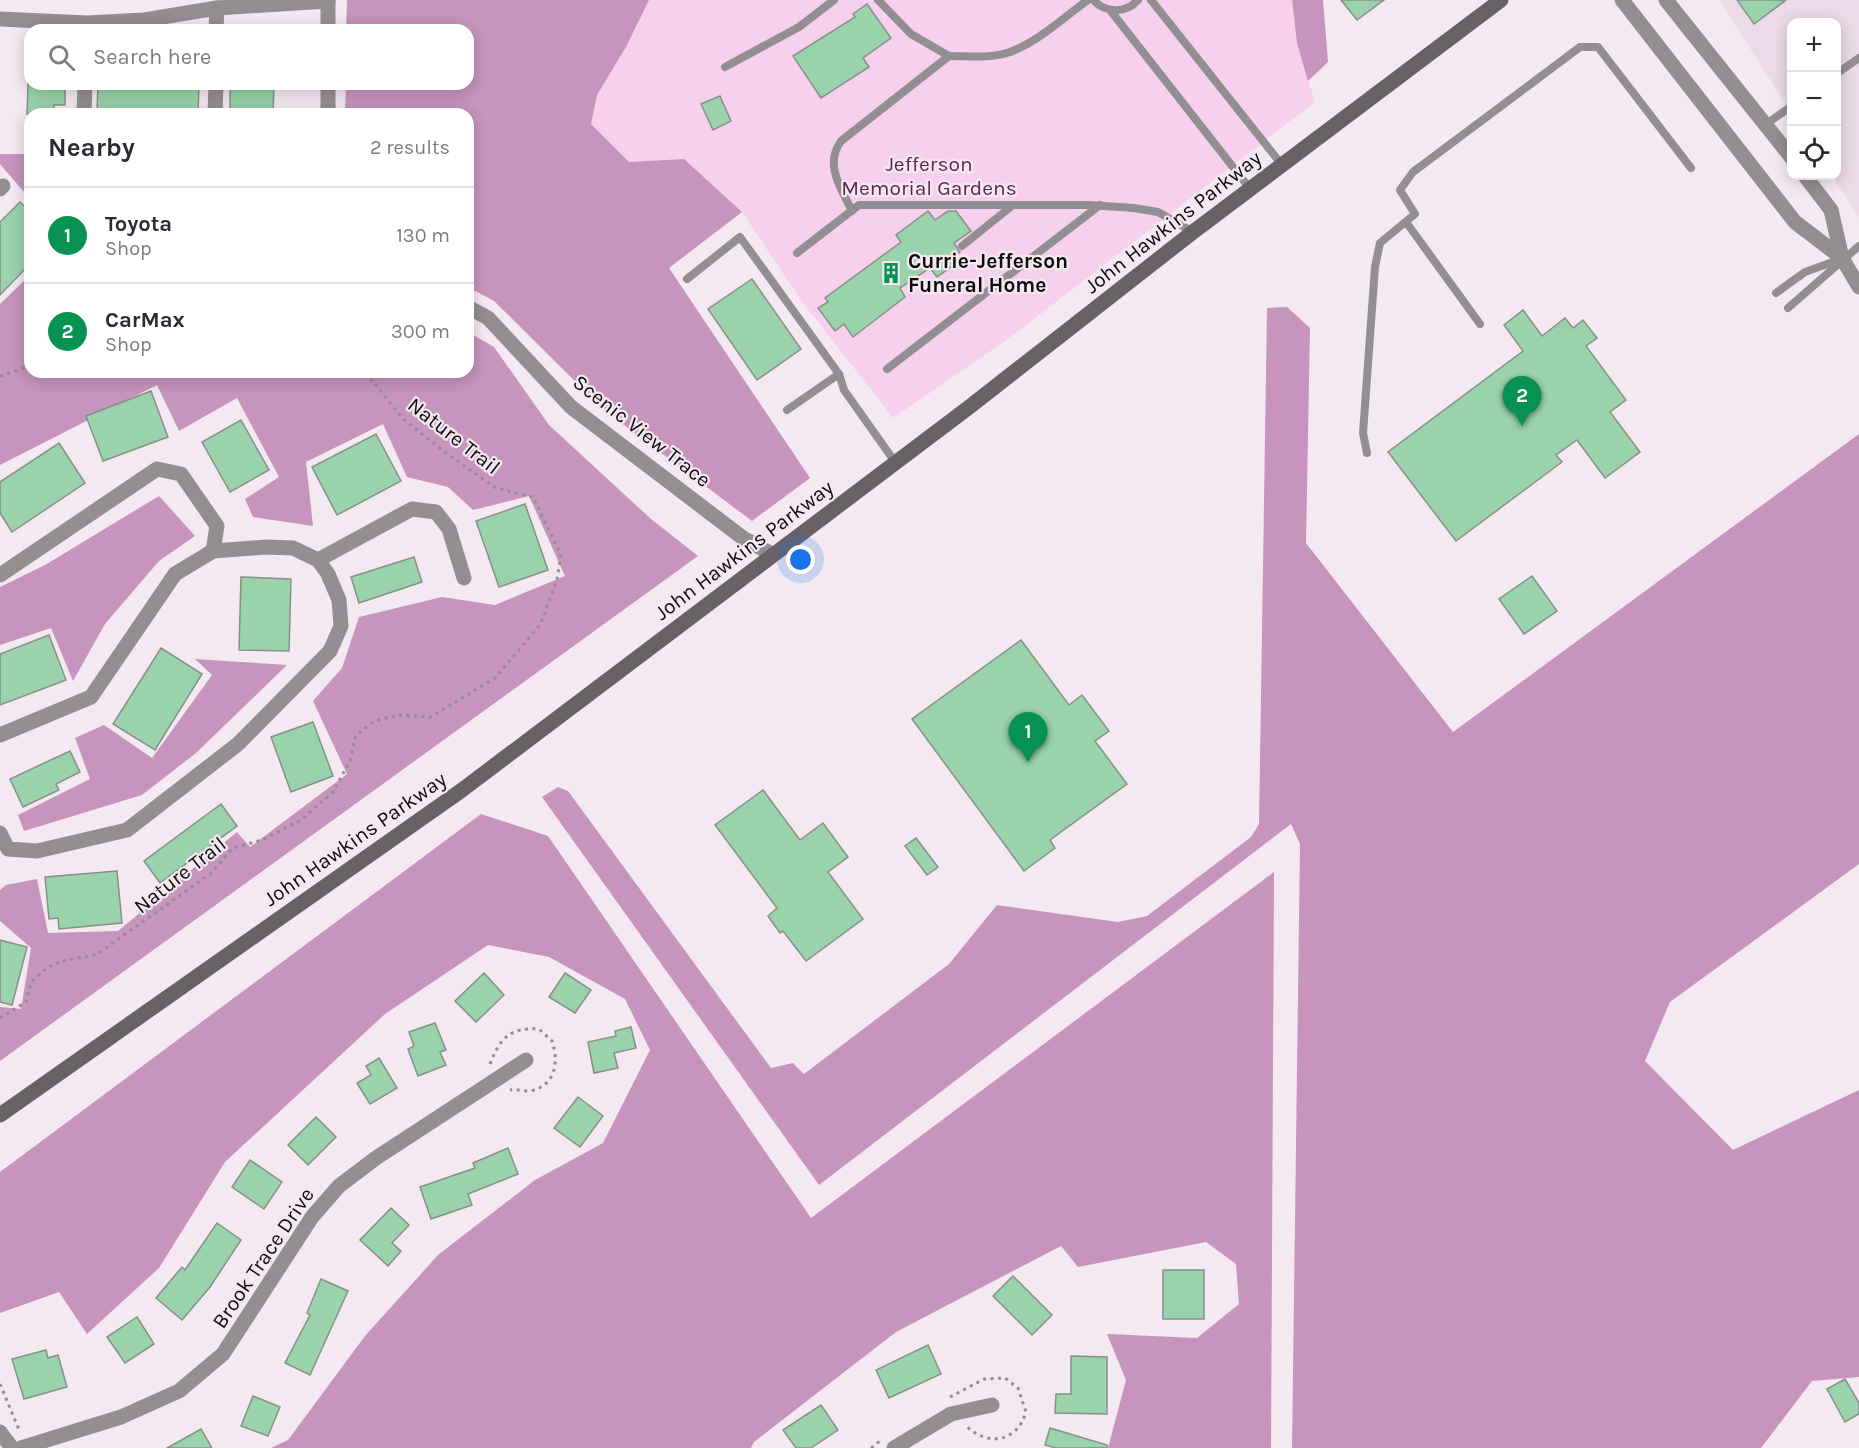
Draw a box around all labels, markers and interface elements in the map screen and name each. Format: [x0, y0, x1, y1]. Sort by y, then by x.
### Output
map controls [1787, 18, 1841, 180]
button: + [1787, 18, 1841, 72]
search box [24, 24, 474, 90]
icon: search [45, 41, 78, 74]
text: Search here [93, 44, 211, 70]
button: − [1787, 72, 1841, 126]
button: locate [1787, 126, 1841, 180]
text: Nearby [48, 132, 135, 163]
text: 2 results [370, 136, 450, 159]
street label: John Hawkins Parkway [1080, 146, 1266, 298]
park label: Jefferson Memorial Gardens [841, 152, 1017, 200]
text: Toyota [105, 211, 172, 237]
text: 1 [64, 224, 71, 247]
text: 130 m [396, 224, 450, 247]
text: Shop [105, 237, 152, 260]
place label: Currie-Jefferson Funeral Home [908, 249, 1068, 297]
building icon: Currie-Jefferson Funeral Home [879, 261, 903, 285]
text: CarMax [105, 307, 185, 333]
text: 2 [61, 320, 74, 343]
text: 300 m [391, 320, 450, 343]
text: Shop [105, 333, 152, 356]
street label: Scenic View Trace [568, 370, 716, 492]
pin: 2 [1502, 376, 1541, 426]
street label: Nature Trail [403, 393, 505, 479]
street label: John Hawkins Parkway [650, 475, 838, 625]
your location [786, 545, 815, 574]
pin: 1 [1008, 712, 1048, 762]
street label: John Hawkins Parkway [259, 767, 451, 911]
street label: Nature Trail [129, 832, 231, 918]
street label: Brook Trace Drive [207, 1183, 319, 1333]

